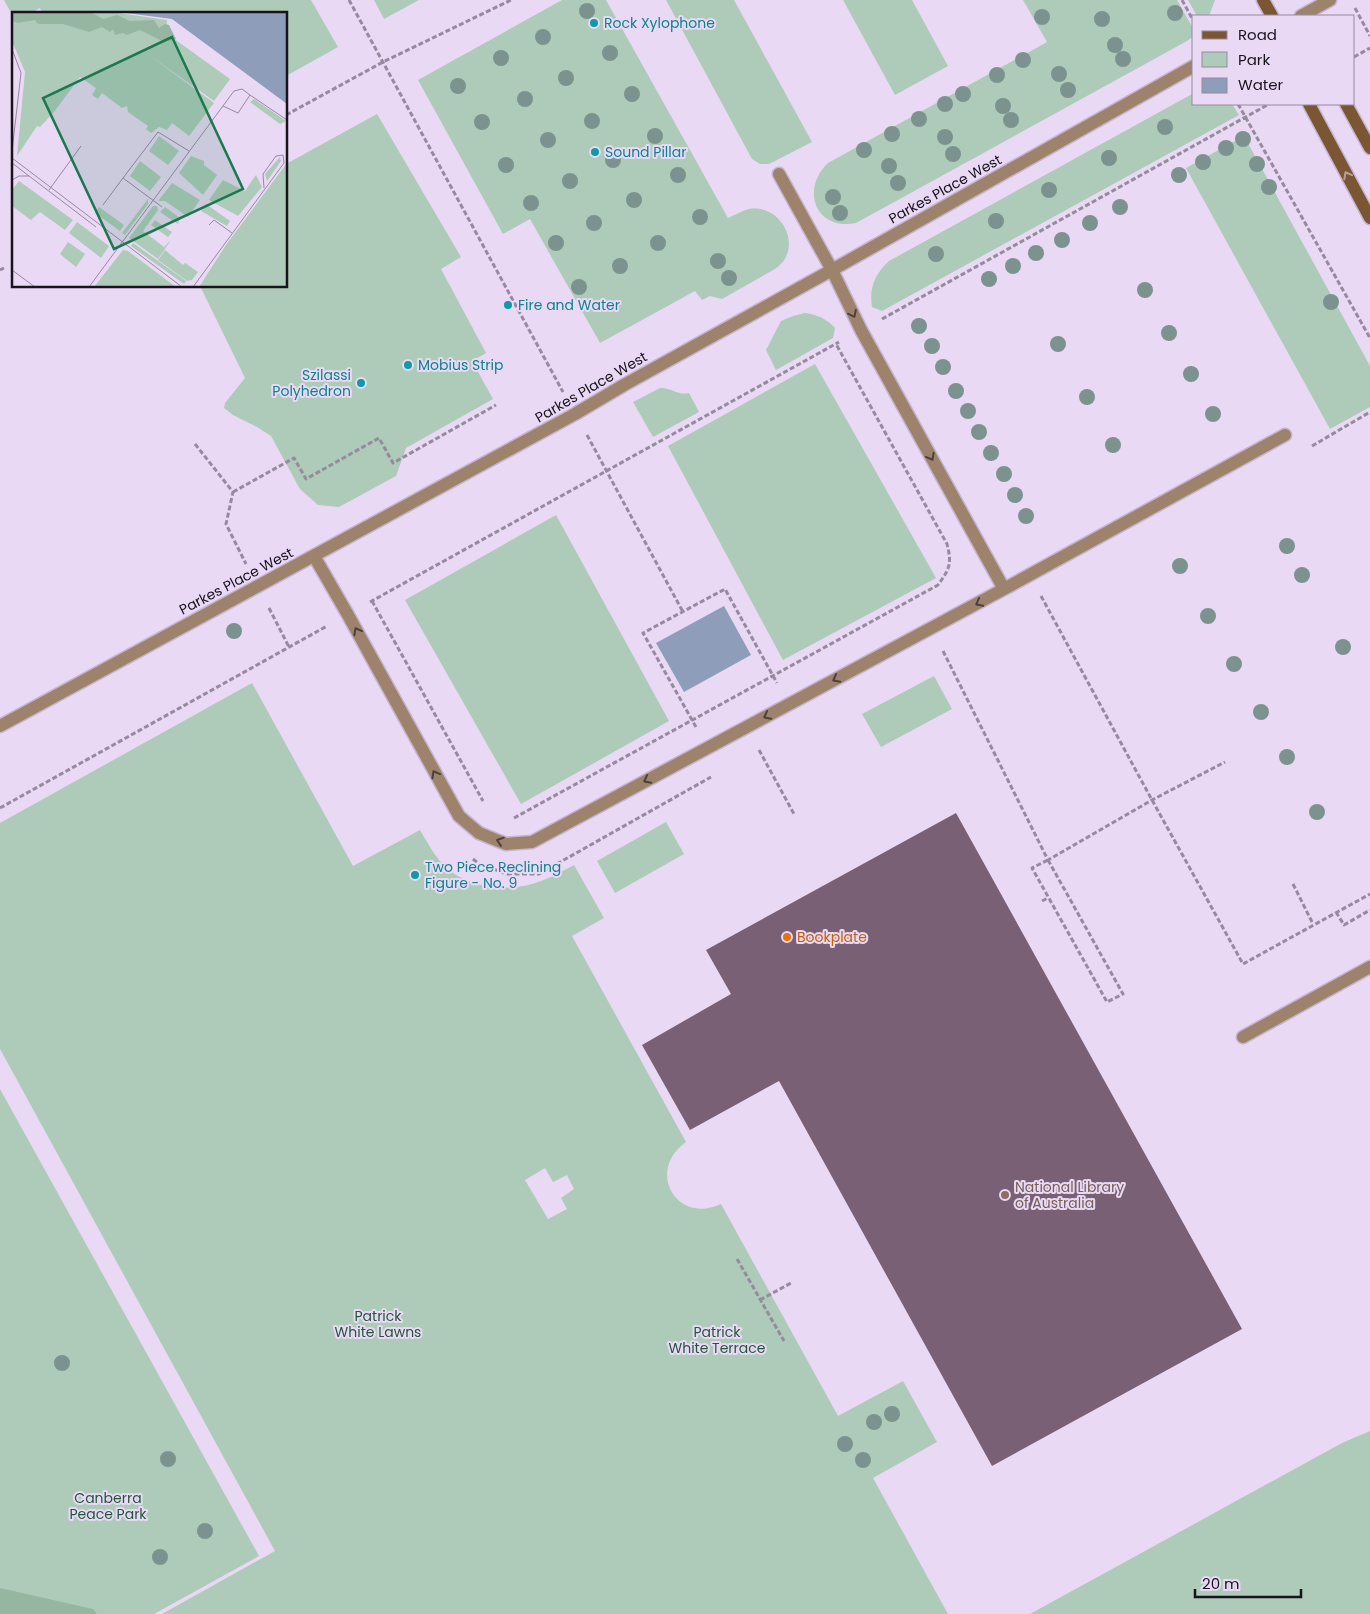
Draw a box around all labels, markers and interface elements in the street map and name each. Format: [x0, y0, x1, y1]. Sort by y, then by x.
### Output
inset map [12, 12, 288, 288]
place label: Rock Xylophone [604, 13, 715, 33]
legend [1192, 15, 1355, 105]
marker: Rock Xylophone [588, 17, 600, 29]
text: Road [1238, 24, 1277, 45]
text: Park [1238, 49, 1270, 70]
text: Water [1238, 74, 1284, 95]
place label: Sound Pillar [605, 142, 686, 162]
marker: Sound Pillar [589, 146, 601, 158]
street label: Parkes Place West [885, 150, 1005, 228]
one-way arrow [1343, 171, 1353, 180]
place label: Fire and Water [518, 295, 620, 315]
marker: Fire and Water [502, 299, 514, 311]
one-way arrow [847, 309, 857, 318]
street label: Parkes Place West [531, 347, 651, 427]
place label: Mobius Strip [418, 355, 503, 375]
marker: Mobius Strip [402, 359, 414, 371]
place label: Szilassi Polyhedron [272, 365, 351, 401]
marker: Szilassi Polyhedron [355, 377, 367, 389]
one-way arrow [924, 451, 934, 460]
street label: Parkes Place West [176, 542, 296, 620]
one-way arrow [975, 597, 984, 607]
one-way arrow [353, 627, 363, 636]
one-way arrow [832, 673, 841, 683]
one-way arrow [763, 710, 772, 720]
one-way arrow [432, 770, 442, 779]
one-way arrow [643, 774, 652, 784]
one-way arrow [496, 837, 505, 847]
place label: Two Piece Reclining Figure - No. 9 [425, 857, 561, 893]
marker: Two Piece Reclining Figure - No. 9 [409, 869, 421, 881]
place label: Bookplate [797, 927, 867, 947]
marker: Bookplate [781, 931, 793, 943]
place label: National Library of Australia [1015, 1177, 1124, 1213]
marker: National Library of Australia [999, 1189, 1011, 1201]
park label: Patrick White Lawns [335, 1306, 421, 1342]
park label: Patrick White Terrace [669, 1322, 766, 1358]
park label: Canberra Peace Park [69, 1488, 147, 1524]
scale bar [1195, 1566, 1301, 1598]
text: 20 m [1202, 1573, 1240, 1594]

